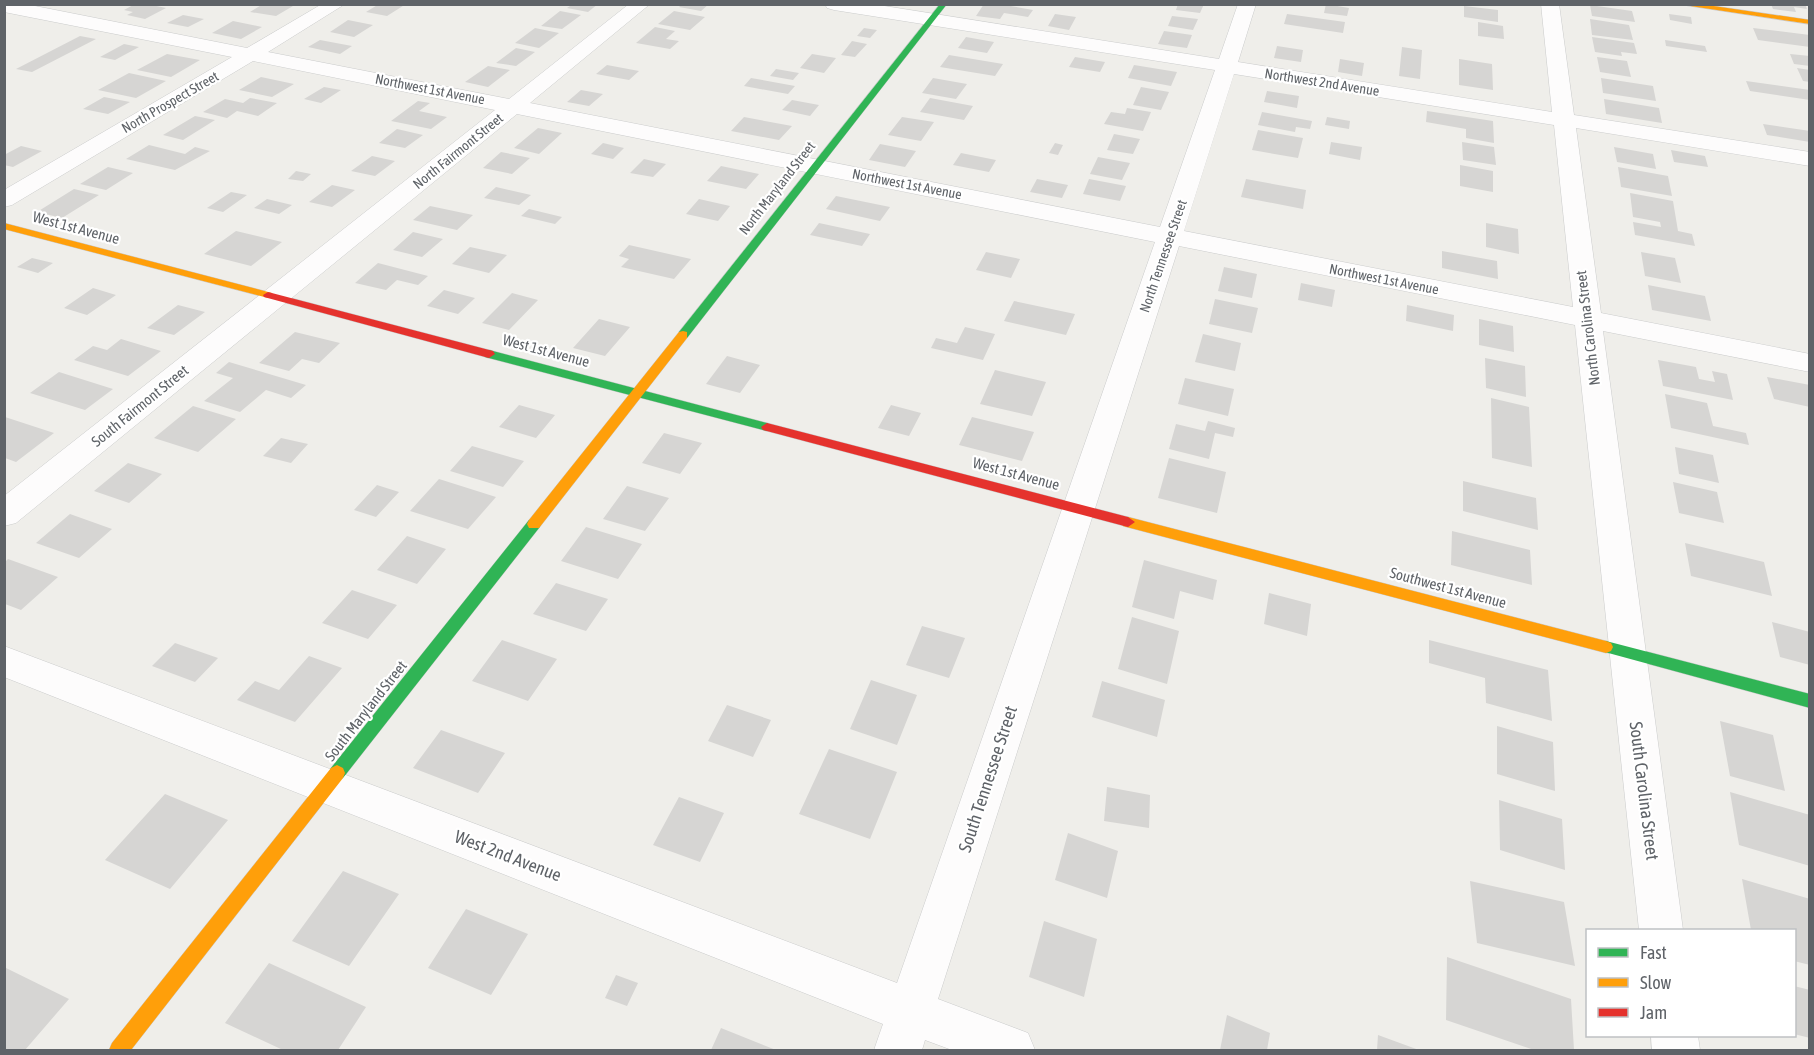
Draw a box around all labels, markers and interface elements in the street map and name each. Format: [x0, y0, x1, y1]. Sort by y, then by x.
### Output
street label: Northwest 2nd Avenue [1264, 65, 1380, 99]
street label: North Prospect Street [119, 68, 221, 136]
street label: Northwest 1st Avenue [374, 71, 486, 107]
street label: North Fairmont Street [410, 110, 506, 192]
street label: North Maryland Street [736, 138, 818, 238]
street label: Northwest 1st Avenue [851, 166, 963, 202]
street label: North Tennessee Street [1136, 197, 1190, 315]
street label: West 1st Avenue [31, 208, 122, 247]
street label: Northwest 1st Avenue [1328, 261, 1440, 297]
street label: North Carolina Street [1572, 270, 1603, 387]
street label: West 1st Avenue [501, 331, 592, 370]
street label: South Fairmont Street [88, 361, 191, 450]
street label: West 1st Avenue [971, 454, 1062, 493]
street label: Southwest 1st Avenue [1388, 564, 1508, 611]
street label: South Maryland Street [321, 657, 410, 764]
street label: South Tennessee Street [954, 703, 1021, 855]
street label: South Carolina Street [1626, 721, 1663, 861]
street label: West 2nd Avenue [452, 826, 565, 886]
legend [1586, 929, 1796, 1037]
text: Fast [1640, 942, 1667, 963]
text: Slow [1640, 972, 1671, 993]
text: Jam [1640, 1002, 1667, 1023]

